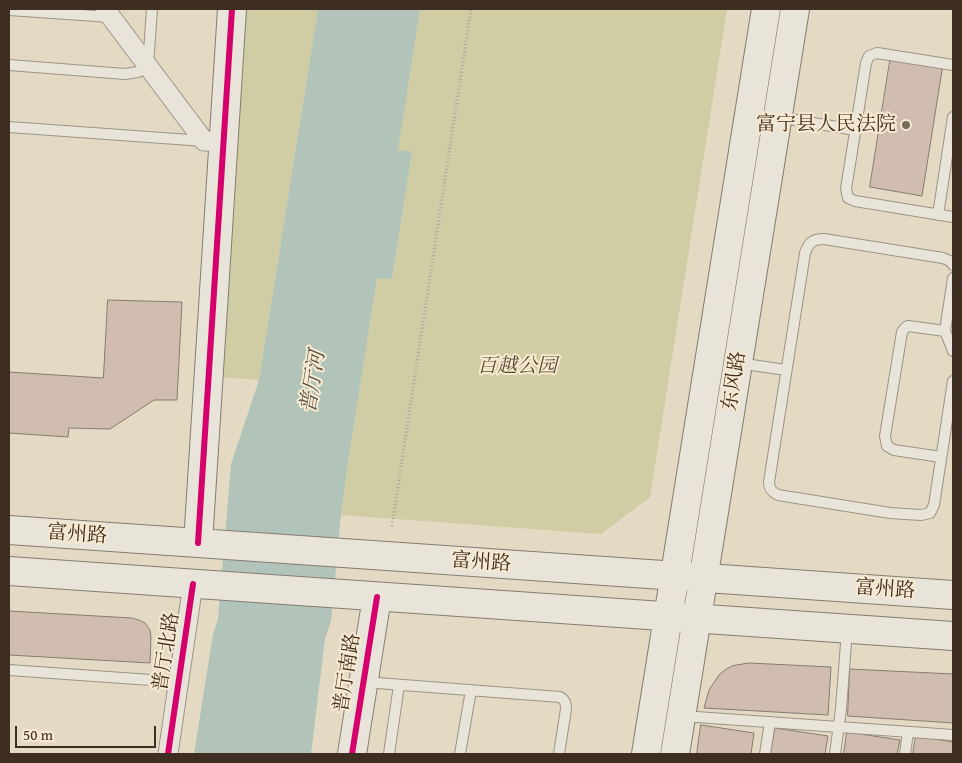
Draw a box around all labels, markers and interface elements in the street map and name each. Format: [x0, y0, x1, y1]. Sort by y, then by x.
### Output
place label: 富宁县人民法院 [756, 113, 896, 137]
marker: 富宁县人民法院 [900, 119, 912, 131]
water label: 普厅河 [297, 349, 331, 415]
street label: 东风路 [718, 349, 752, 413]
park label: 百越公园 [477, 355, 557, 379]
street label: 富州路 [46, 521, 108, 549]
street label: 富州路 [450, 549, 512, 577]
street label: 富州路 [854, 576, 916, 604]
street label: 普厅北路 [149, 611, 185, 693]
street label: 普厅南路 [330, 632, 366, 714]
scale bar [18, 716, 159, 748]
text: 50 m [23, 724, 53, 745]

